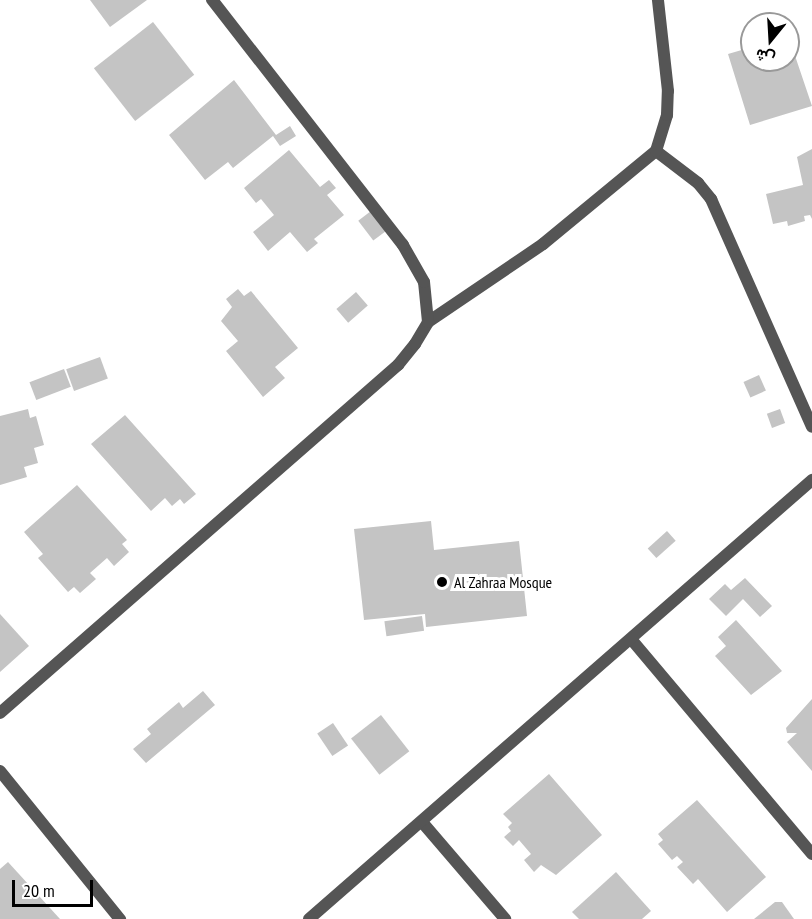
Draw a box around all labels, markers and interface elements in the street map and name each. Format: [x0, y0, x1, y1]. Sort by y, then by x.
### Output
north arrow [740, 12, 800, 72]
text: ش [753, 45, 777, 70]
place label: Al Zahraa Mosque [454, 572, 552, 592]
marker: Al Zahraa Mosque [435, 575, 449, 589]
scale bar [15, 868, 96, 906]
text: 20 m [23, 879, 55, 902]

